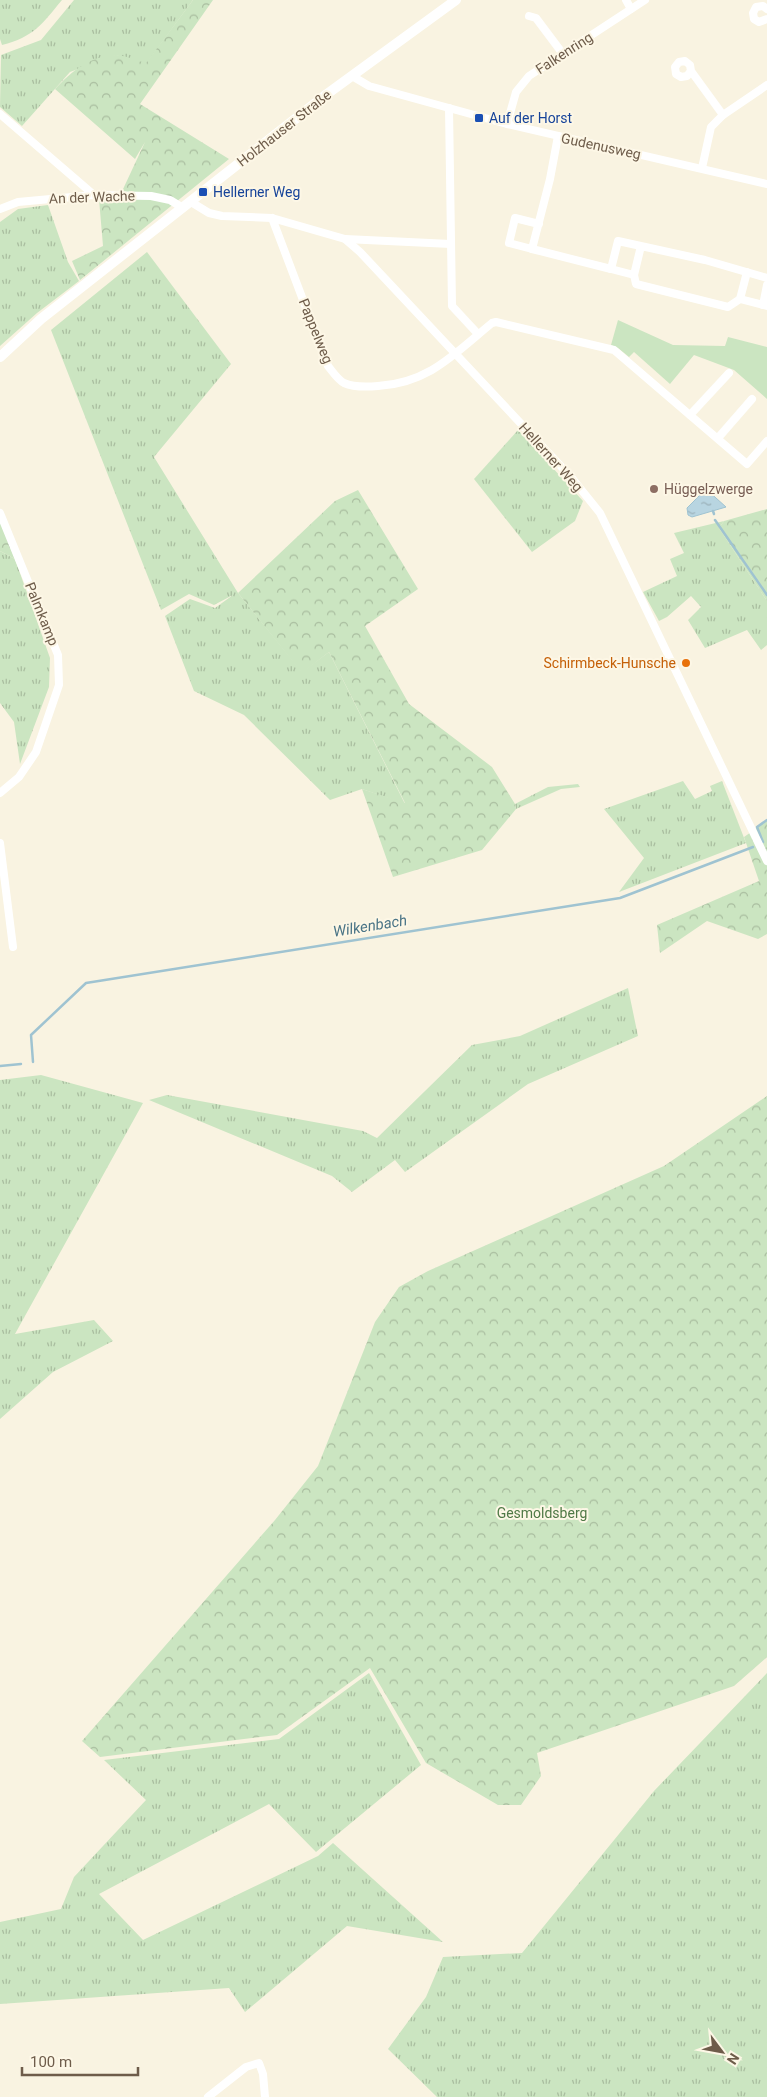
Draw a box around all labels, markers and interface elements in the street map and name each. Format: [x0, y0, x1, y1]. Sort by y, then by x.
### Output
street label: Falkenring [533, 29, 595, 77]
street label: Holzhauser Straße [234, 86, 334, 170]
place label: Auf der Horst [489, 110, 573, 126]
marker: Auf der Horst [473, 112, 485, 124]
street label: Gudenusweg [560, 130, 642, 162]
place label: Hellerner Weg [213, 184, 300, 200]
marker: Hellerner Weg [197, 186, 209, 198]
street label: An der Wache [49, 188, 135, 206]
street label: Pappelweg [296, 296, 336, 366]
street label: Hellerner Weg [516, 419, 586, 495]
place label: Hüggelzwerge [664, 481, 753, 497]
marker: Hüggelzwerge [648, 483, 660, 495]
street label: Palmkamp [22, 580, 62, 648]
place label: Schirmbeck-Hunsche [544, 655, 676, 671]
marker: Schirmbeck-Hunsche [680, 657, 692, 669]
water label: Wilkenbach [332, 911, 408, 941]
park label: Gesmoldsberg [497, 1505, 587, 1521]
north arrow [697, 2027, 747, 2077]
scale bar [22, 2044, 139, 2076]
text: N [724, 2050, 742, 2067]
text: 100 m [30, 2053, 72, 2071]

